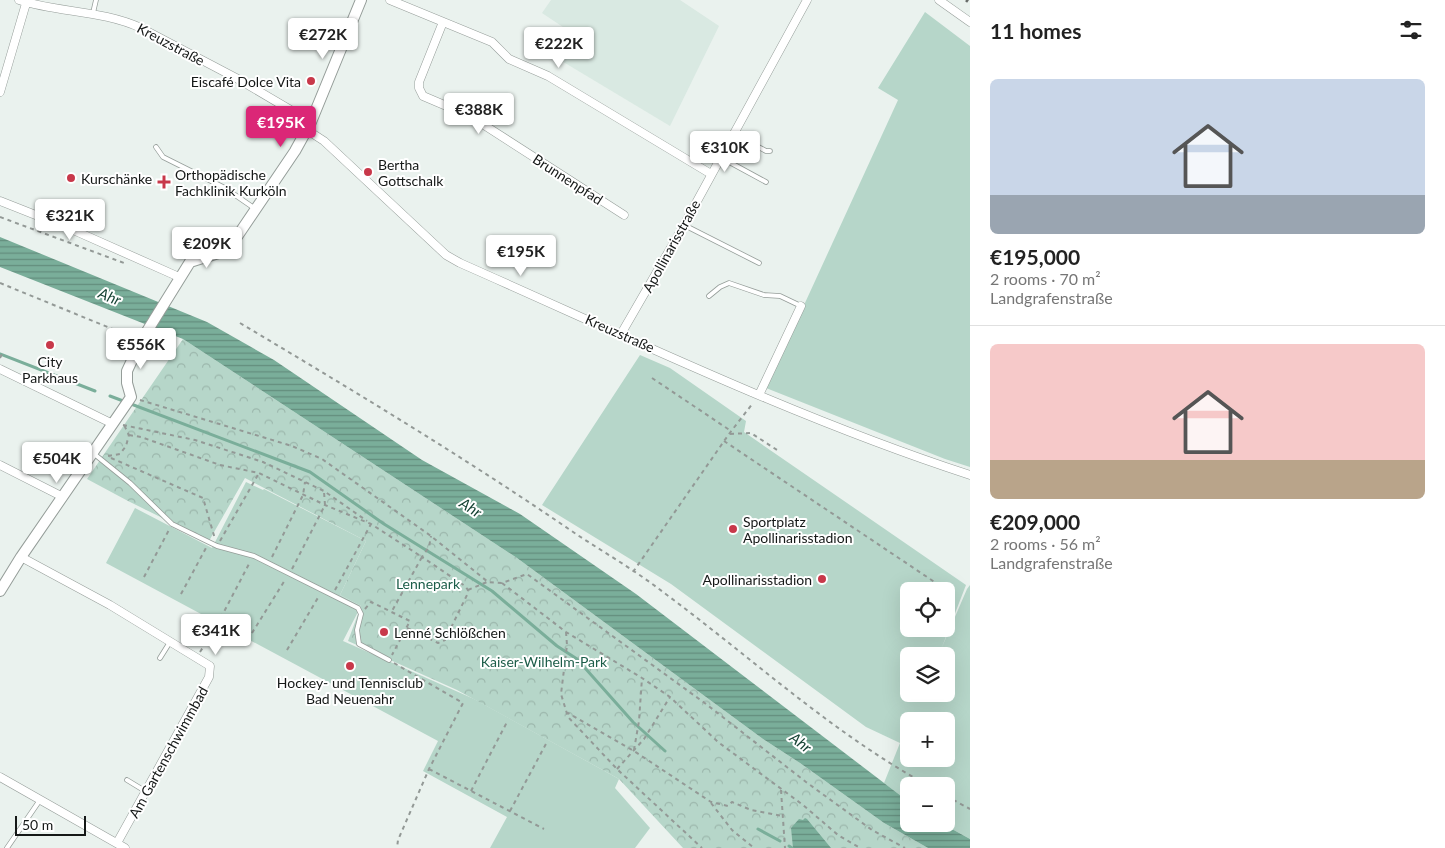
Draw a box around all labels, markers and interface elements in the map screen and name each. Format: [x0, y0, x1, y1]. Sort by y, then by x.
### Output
icon: filters [1397, 16, 1425, 44]
pin: €272K [288, 18, 358, 60]
text: 11 homes [990, 18, 1081, 43]
street label: Kreuzstraße [134, 19, 208, 69]
text: €272K [299, 24, 347, 43]
pin: €222K [524, 27, 594, 69]
text: €222K [535, 33, 583, 52]
place label: Eiscafé Dolce Vita [191, 73, 301, 90]
marker: Eiscafé Dolce Vita [305, 75, 317, 87]
pin: €388K [444, 92, 514, 135]
text: €388K [455, 99, 503, 118]
pin: €195K [246, 106, 316, 148]
icon: home [1163, 111, 1253, 201]
text: €195K [257, 112, 305, 131]
pin: €310K [690, 130, 760, 173]
text: €310K [701, 137, 749, 156]
street label: Brunnenpfad [530, 150, 606, 208]
place label: Bertha Gottschalk [378, 156, 444, 189]
place label: Orthopädische Fachklinik Kurköln [175, 166, 287, 199]
marker: Bertha Gottschalk [362, 166, 374, 178]
place label: Kurschänke [81, 170, 152, 187]
marker: Kurschänke [65, 172, 77, 184]
marker: Orthopädische Fachklinik Kurköln [157, 175, 171, 189]
street label: Apollinarisstraße [639, 197, 703, 295]
pin: €321K [35, 198, 105, 241]
text: €321K [46, 205, 94, 224]
pin: €209K [172, 226, 242, 269]
text: €209K [183, 233, 231, 252]
pin: €195K [486, 234, 556, 277]
text: €195K [497, 241, 545, 260]
text: €195,000 [990, 244, 1080, 269]
text: 2 rooms · 70 m² [990, 269, 1101, 288]
water label: Ahr [95, 283, 125, 309]
text: Landgrafenstraße [990, 288, 1113, 307]
street label: Kreuzstraße [583, 310, 657, 356]
pin: €556K [106, 328, 176, 370]
text: €556K [117, 334, 165, 353]
marker: City Parkhaus [44, 339, 56, 351]
place label: City Parkhaus [22, 353, 78, 386]
icon: home [1163, 377, 1253, 467]
pin: €504K [22, 442, 92, 484]
text: €504K [33, 448, 81, 467]
water label: Ahr [456, 493, 486, 521]
text: €209,000 [990, 509, 1080, 534]
place label: Sportplatz Apollinarisstadion [743, 513, 852, 546]
marker: Sportplatz Apollinarisstadion [727, 523, 739, 535]
text: 2 rooms · 56 m² [990, 534, 1101, 553]
text: Landgrafenstraße [990, 553, 1113, 572]
place label: Apollinarisstadion [703, 571, 812, 588]
marker: Apollinarisstadion [816, 573, 828, 585]
park label: Lennepark [396, 575, 461, 592]
map controls [900, 582, 955, 832]
button: locate [900, 582, 955, 637]
pin: €341K [181, 614, 251, 656]
text: €341K [192, 620, 240, 639]
place label: Lenné Schlößchen [394, 624, 506, 641]
marker: Lenné Schlößchen [378, 626, 390, 638]
button: layers [900, 647, 955, 702]
park label: Kaiser-Wilhelm-Park [481, 653, 608, 670]
marker: Hockey- und Tennisclub Bad Neuenahr [344, 660, 356, 672]
place label: Hockey- und Tennisclub Bad Neuenahr [277, 674, 423, 707]
street label: Am Gartenschwimmbad [125, 683, 211, 821]
button: + [900, 712, 955, 767]
water label: Ahr [786, 727, 816, 757]
button: − [900, 777, 955, 832]
scale bar [15, 813, 86, 836]
text: 50 m [22, 816, 53, 833]

